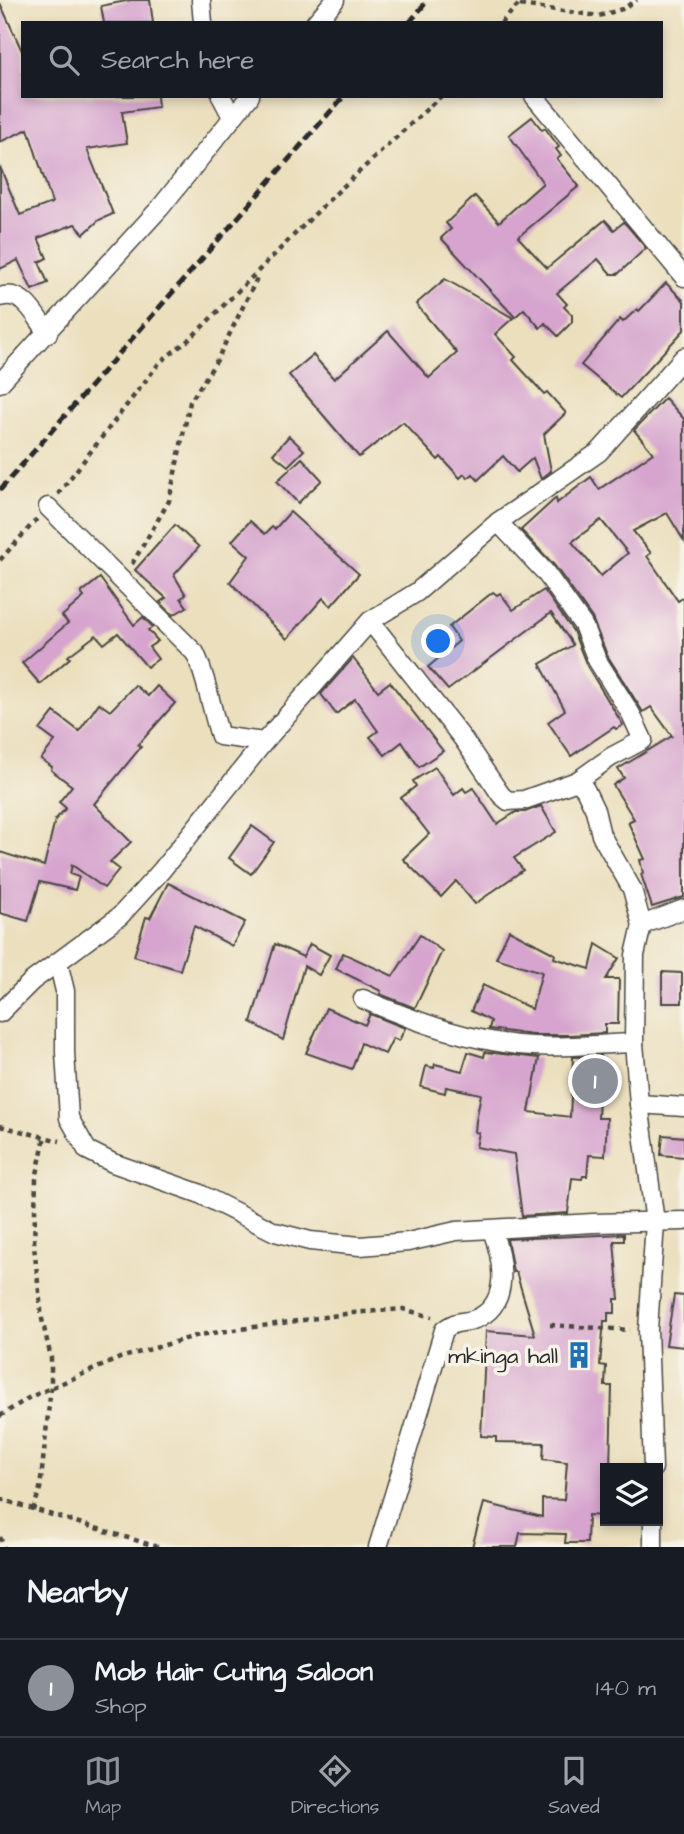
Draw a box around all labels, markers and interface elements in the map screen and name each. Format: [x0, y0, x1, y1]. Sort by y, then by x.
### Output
search box [21, 21, 663, 98]
icon: search [45, 41, 83, 79]
text: Search here [101, 42, 254, 78]
your location [421, 624, 455, 658]
pin: 1 [572, 1055, 618, 1107]
place label: mkinga hall [448, 1340, 558, 1373]
building icon: mkinga hall [564, 1340, 594, 1370]
map controls [600, 1463, 663, 1526]
button: layers [600, 1463, 663, 1526]
text: Nearby [28, 1572, 128, 1614]
text: Mob Hair Cuting Saloon [95, 1654, 373, 1690]
text: 1 [50, 1672, 52, 1704]
text: 140 m [596, 1672, 656, 1704]
text: Shop [95, 1690, 147, 1722]
tab: Map [84, 1752, 122, 1821]
tab: Directions [291, 1752, 379, 1821]
tab: Saved [548, 1752, 600, 1821]

